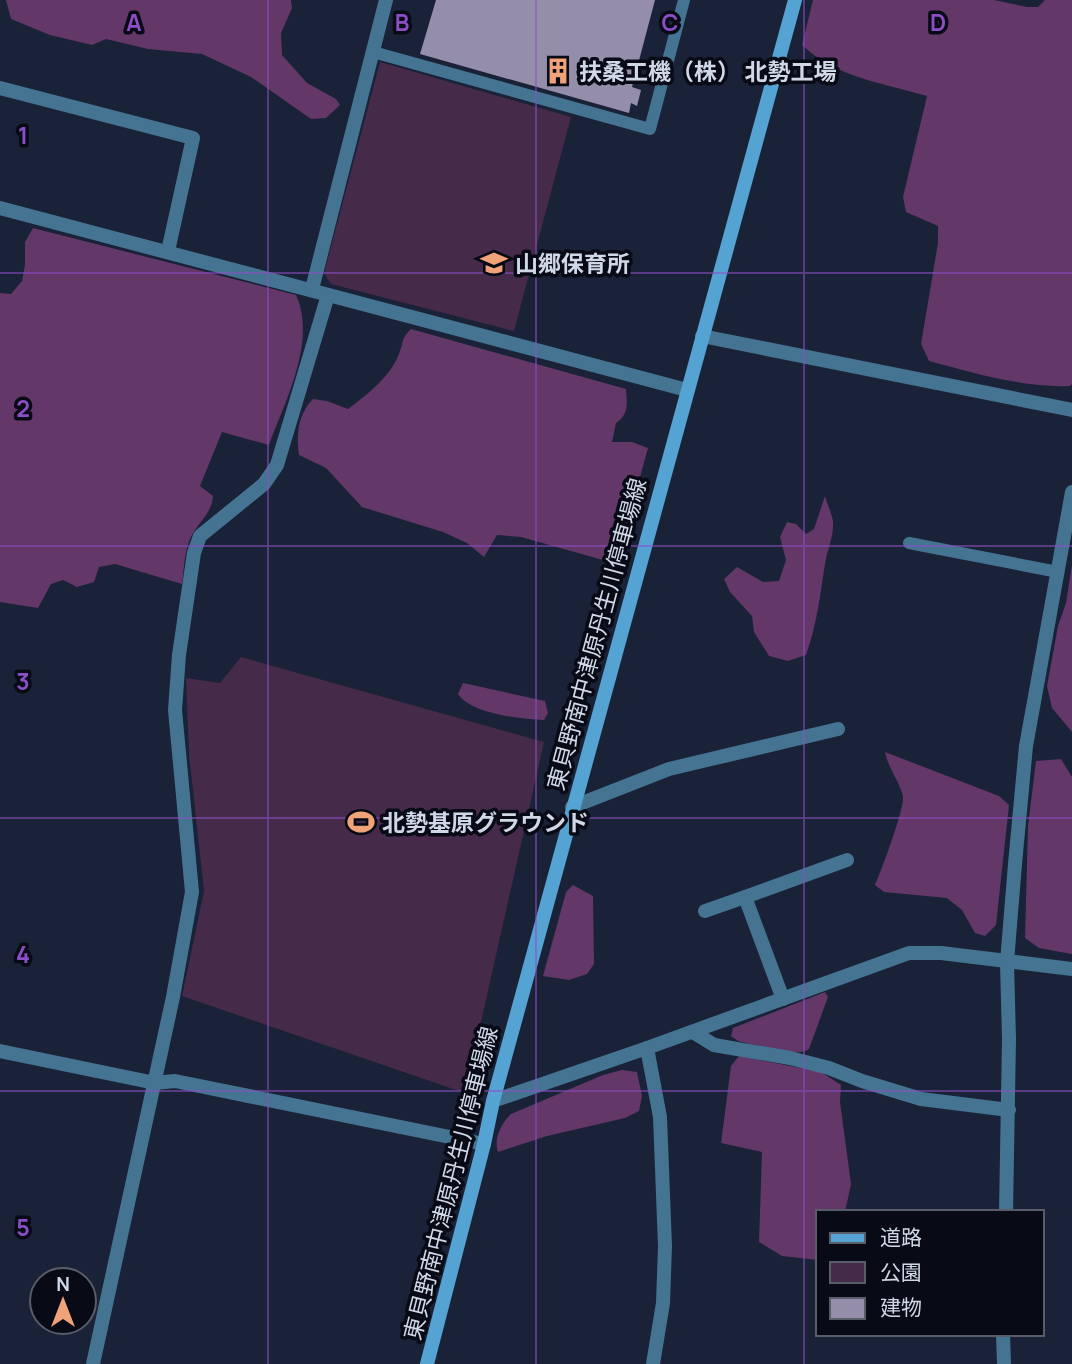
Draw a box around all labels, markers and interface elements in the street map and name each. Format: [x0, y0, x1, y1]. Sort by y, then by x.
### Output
text: A [126, 6, 142, 38]
text: B [395, 6, 409, 38]
text: C [662, 6, 679, 38]
text: D [930, 6, 946, 38]
place label: 扶桑工機（株） 北勢工場 [579, 55, 837, 87]
building icon: 扶桑工機（株） 北勢工場 [543, 56, 573, 86]
text: 1 [18, 119, 28, 151]
place label: 山郷保育所 [515, 247, 630, 279]
school or university icon: 山郷保育所 [479, 248, 509, 278]
text: 2 [16, 392, 30, 424]
street label: 東貝野南中津原丹生川停車場線 [539, 474, 653, 794]
text: 3 [16, 665, 30, 697]
place label: 北勢基原グラウンド [382, 806, 589, 838]
sports icon: 北勢基原グラウンド [346, 807, 376, 837]
text: 4 [16, 938, 30, 970]
street label: 東貝野南中津原丹生川停車場線 [396, 1023, 504, 1343]
legend [816, 1210, 1044, 1336]
text: 5 [16, 1211, 30, 1243]
text: 道路 [880, 1223, 922, 1251]
text: 公園 [880, 1258, 922, 1286]
north arrow [28, 1266, 98, 1336]
text: N [56, 1271, 70, 1297]
text: 建物 [880, 1293, 922, 1321]

